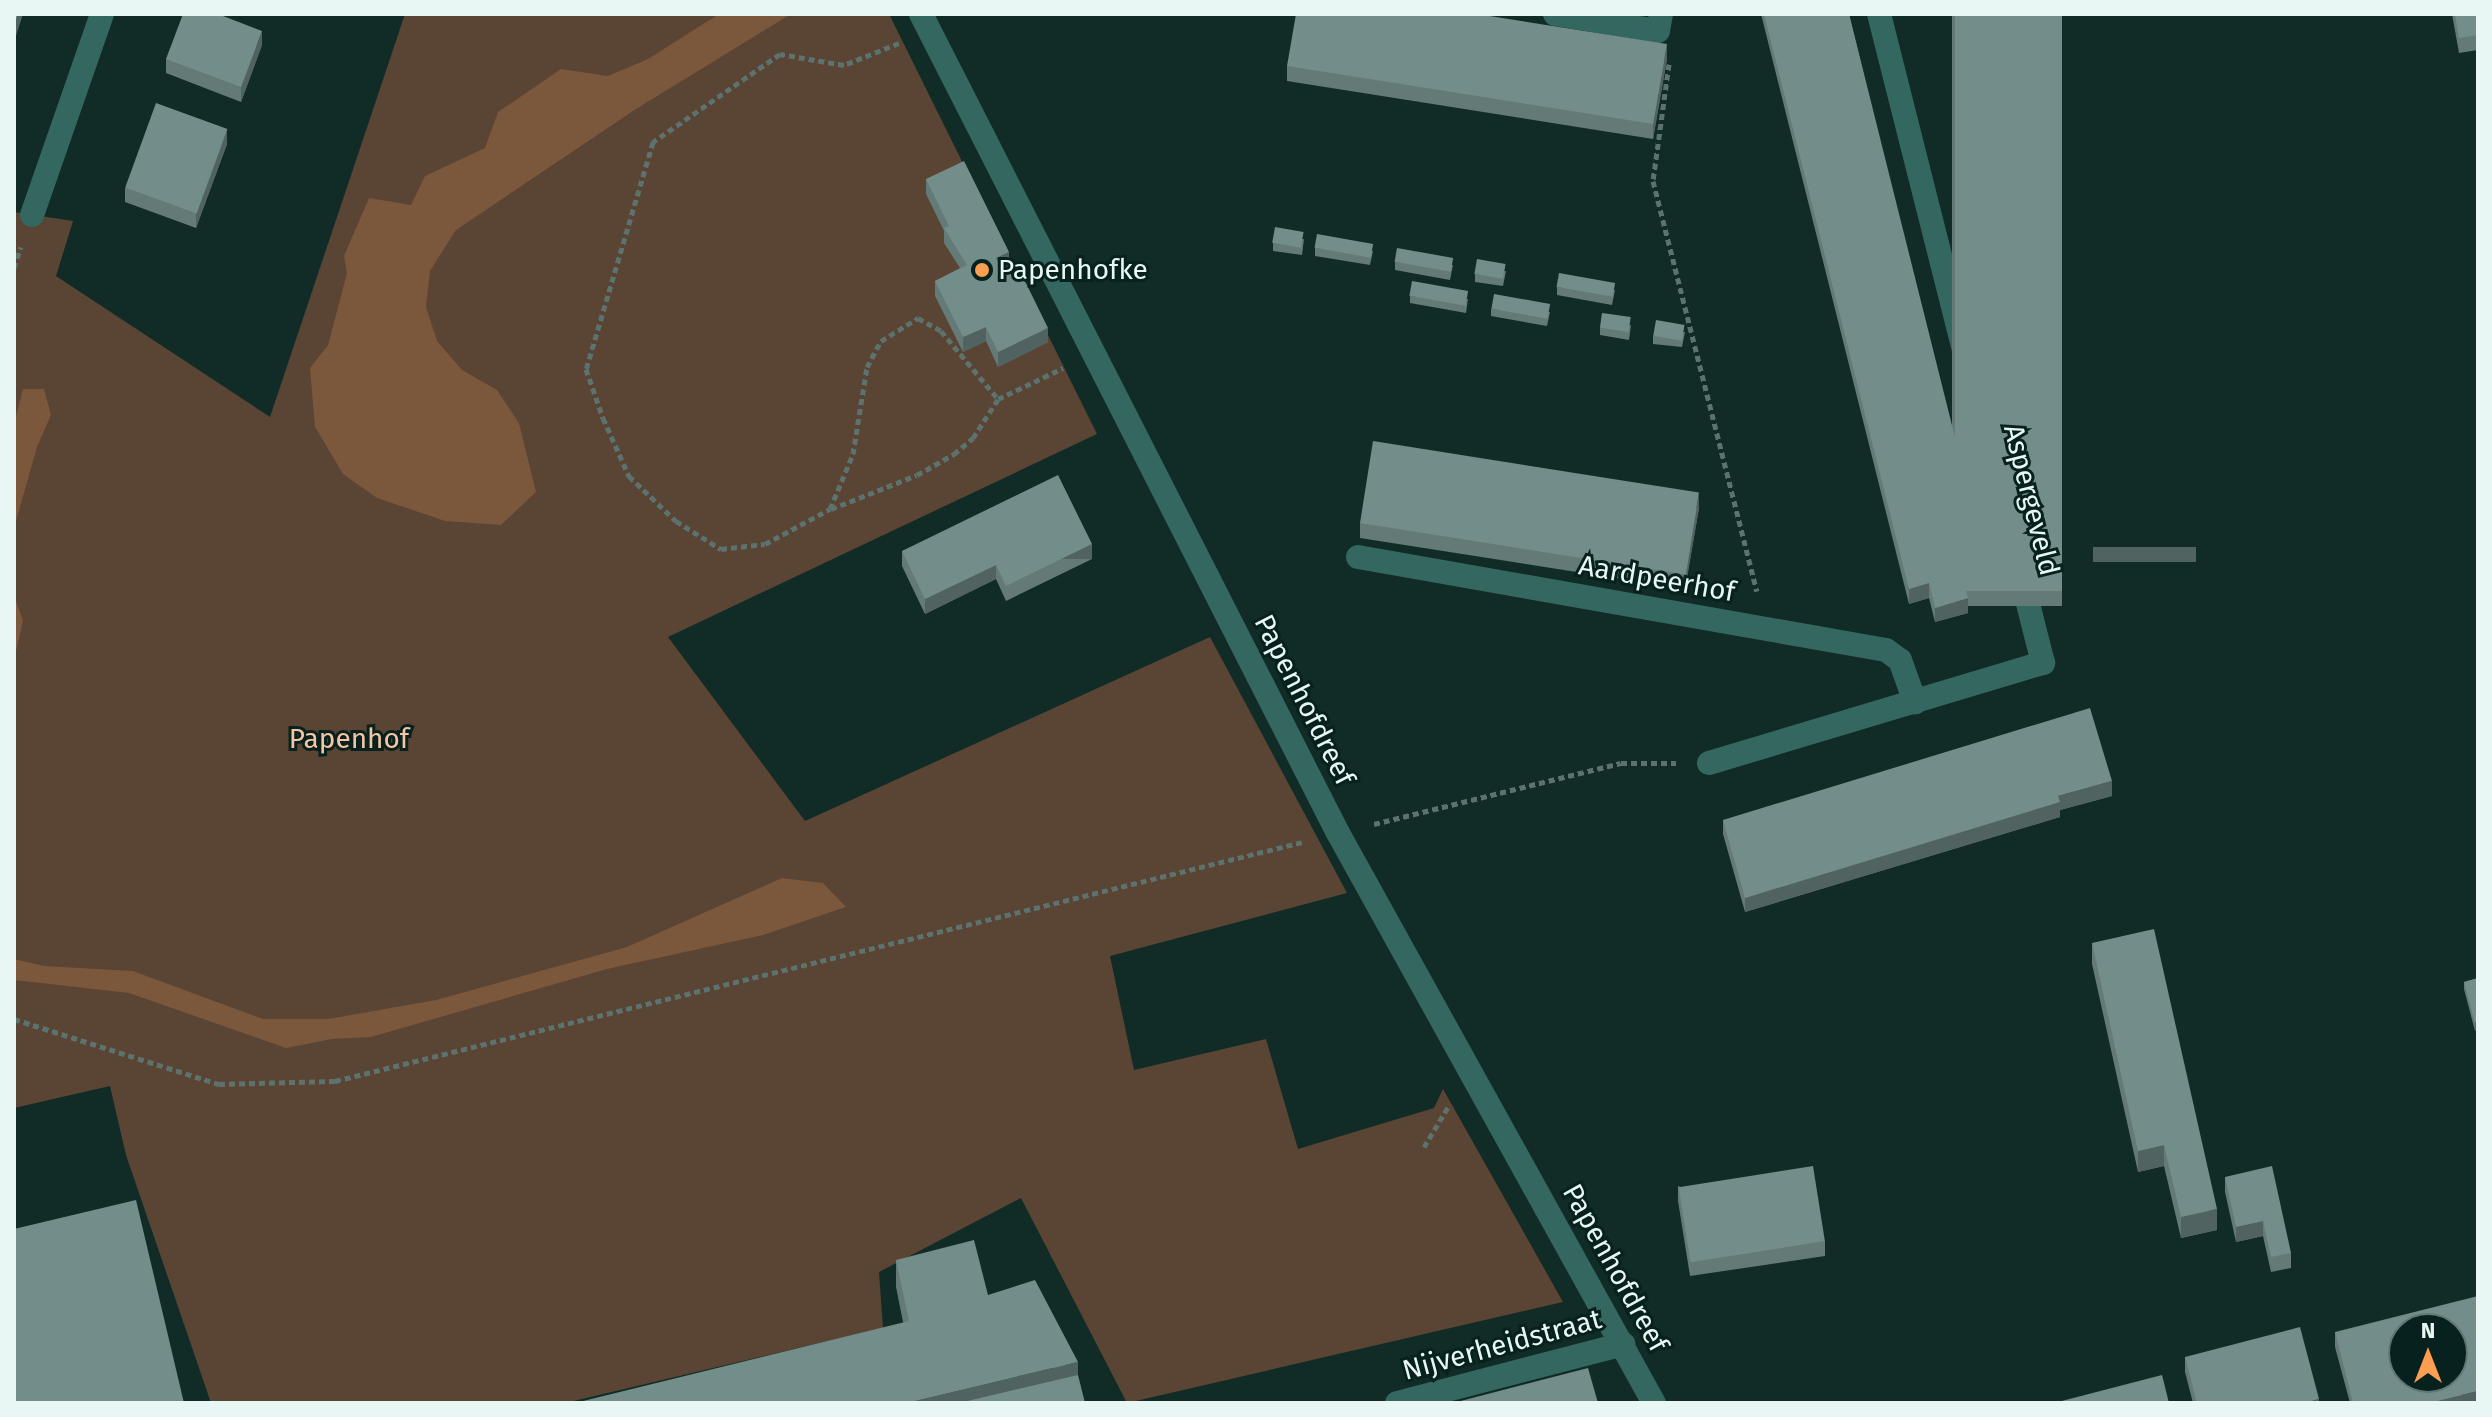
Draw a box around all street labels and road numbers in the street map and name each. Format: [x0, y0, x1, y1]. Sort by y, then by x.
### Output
street label: Aspergeveld [1996, 421, 2066, 579]
street label: Aardpeerhof [1576, 549, 1738, 609]
street label: Papenhofdreef [1247, 609, 1361, 791]
street label: Papenhofdreef [1555, 1178, 1675, 1358]
street label: Nijverheidstraat [1399, 1302, 1605, 1388]

